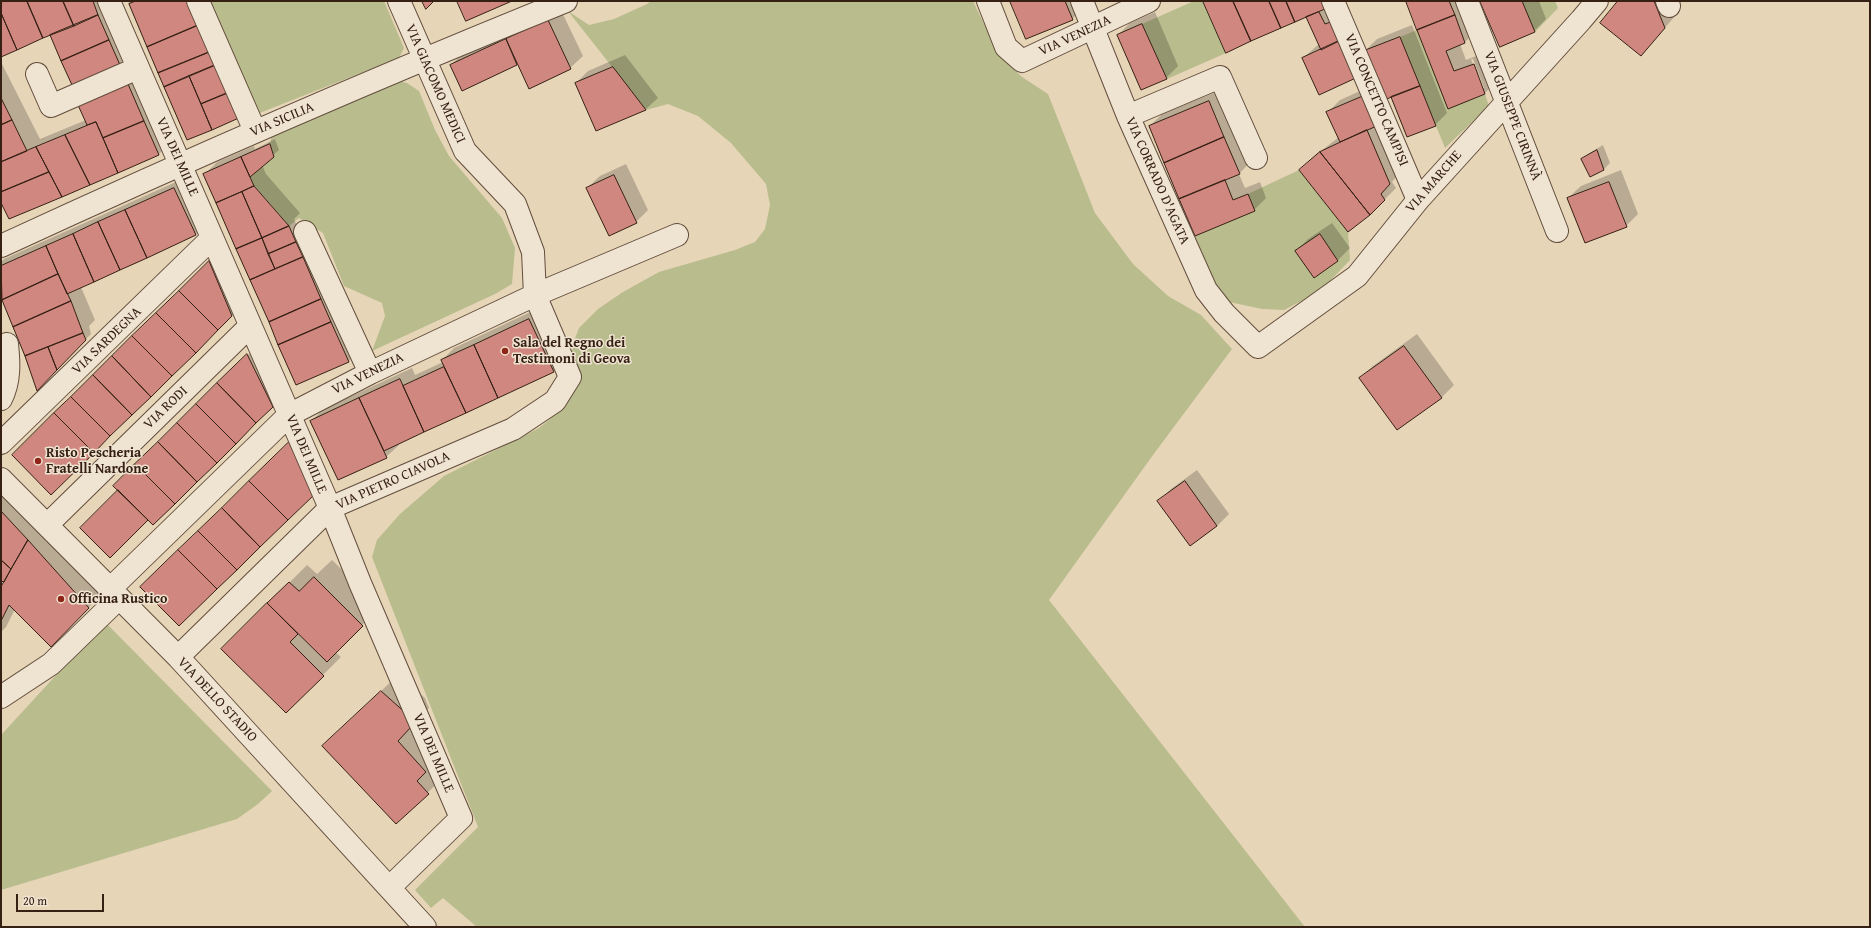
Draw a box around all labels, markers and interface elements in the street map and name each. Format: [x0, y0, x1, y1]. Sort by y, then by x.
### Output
street label: VIA VENEZIA [1036, 12, 1114, 60]
street label: VIA GIACOMO MEDICI [401, 22, 469, 146]
street label: VIA CONCETTO CAMPISI [1340, 31, 1412, 169]
street label: VIA GIUSEPPE CIRINNÀ [1480, 49, 1544, 183]
street label: VIA SICILIA [248, 99, 316, 141]
street label: VIA DEI MILLE [152, 115, 202, 199]
street label: VIA CORRADO D'AGATA [1121, 115, 1193, 247]
street label: VIA MARCHE [1402, 147, 1466, 217]
street label: VIA SARDEGNA [69, 304, 145, 378]
place label: Sala del Regno dei Testimoni di Geova [513, 335, 630, 368]
marker: Sala del Regno dei Testimoni di Geova [500, 346, 510, 356]
street label: VIA VENEZIA [329, 349, 407, 399]
street label: VIA RODI [141, 383, 191, 433]
street label: VIA DEI MILLE [282, 412, 330, 496]
place label: Risto Pescheria Fratelli Nardone [46, 445, 148, 478]
street label: VIA PIETRO CIAVOLA [333, 448, 453, 514]
marker: Risto Pescheria Fratelli Nardone [33, 456, 43, 466]
place label: Officina Rustico [69, 591, 168, 607]
marker: Officina Rustico [56, 594, 66, 604]
street label: VIA DELLO STADIO [174, 654, 260, 746]
street label: VIA DEI MILLE [409, 711, 457, 795]
scale bar [18, 886, 106, 912]
text: 20 m [23, 892, 47, 909]

